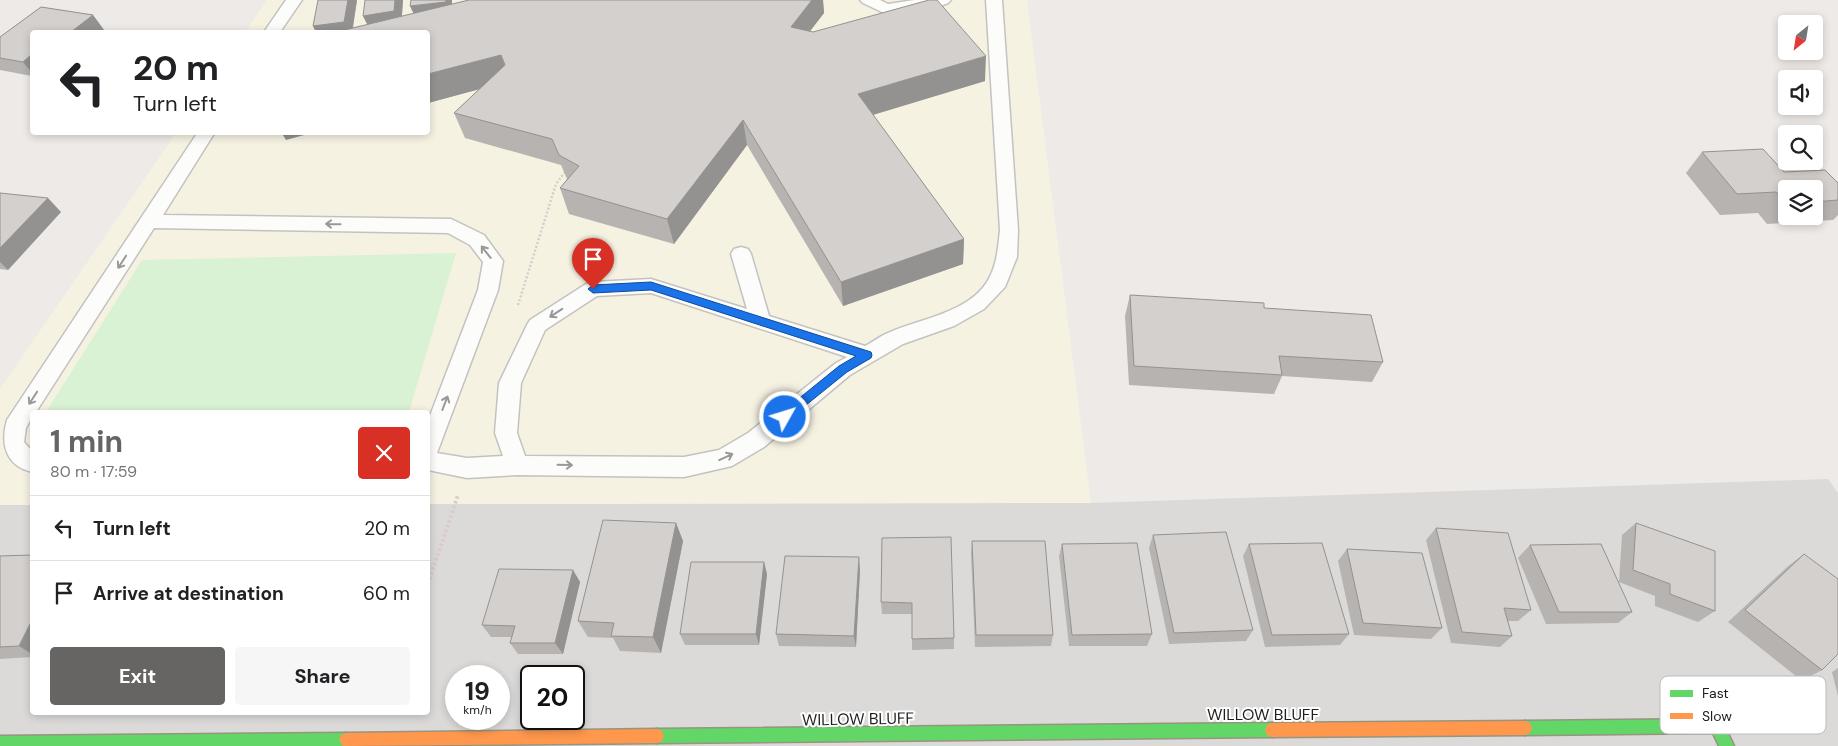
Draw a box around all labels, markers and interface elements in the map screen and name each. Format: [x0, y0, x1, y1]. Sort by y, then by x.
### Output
north arrow [1778, 15, 1822, 60]
map controls [1778, 15, 1823, 225]
text: 20 m [133, 45, 219, 91]
icon: left [50, 50, 115, 115]
button: sound [1778, 70, 1823, 115]
text: Turn left [133, 89, 217, 118]
button: search [1778, 125, 1823, 170]
button: layers [1778, 180, 1823, 225]
one-way arrow [325, 219, 342, 229]
pin [572, 238, 614, 289]
one-way arrow [481, 245, 491, 259]
icon: arrive [579, 245, 607, 273]
one-way arrow [117, 255, 127, 269]
one-way arrow [549, 308, 563, 318]
position arrow [758, 390, 810, 442]
one-way arrow [28, 391, 38, 405]
one-way arrow [441, 396, 450, 411]
text: 1 min [50, 422, 123, 461]
button: close [358, 427, 410, 479]
one-way arrow [718, 451, 733, 461]
text: 80 m · 17:59 [50, 461, 137, 482]
one-way arrow [557, 461, 573, 470]
icon: left [50, 514, 78, 542]
text: Turn left [93, 516, 171, 541]
text: 20 m [364, 516, 410, 541]
icon: arrive [50, 579, 78, 607]
text: Arrive at destination [93, 581, 284, 606]
text: 60 m [363, 581, 410, 606]
button: Exit [50, 647, 225, 705]
button: Share [235, 647, 410, 705]
speed limit sign: 20 [520, 665, 585, 730]
text: 19 [465, 675, 490, 708]
legend [1660, 676, 1826, 734]
text: Fast [1702, 684, 1729, 702]
text: km/h [463, 702, 492, 718]
street label: WILLOW BLUFF [1207, 704, 1319, 725]
text: Slow [1702, 707, 1732, 725]
street label: WILLOW BLUFF [802, 708, 915, 730]

